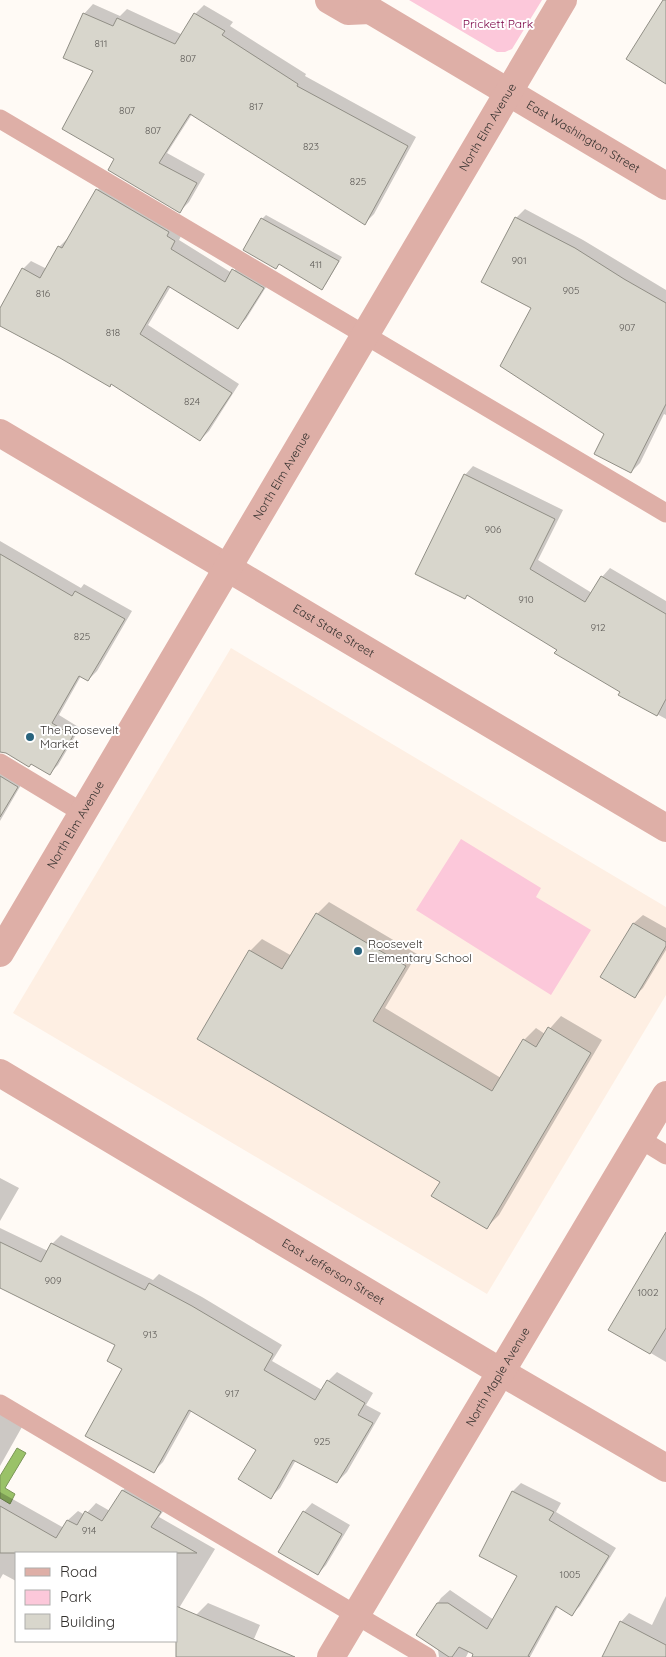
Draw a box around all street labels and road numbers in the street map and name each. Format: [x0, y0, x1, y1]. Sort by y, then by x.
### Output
street label: North Elm Avenue [456, 80, 519, 174]
street label: East Washington Street [524, 97, 643, 176]
street label: North Elm Avenue [250, 429, 313, 522]
street label: East State Street [291, 601, 377, 660]
street label: North Elm Avenue [44, 778, 107, 871]
street label: East Jefferson Street [279, 1235, 387, 1308]
street label: North Maple Avenue [462, 1324, 533, 1429]

